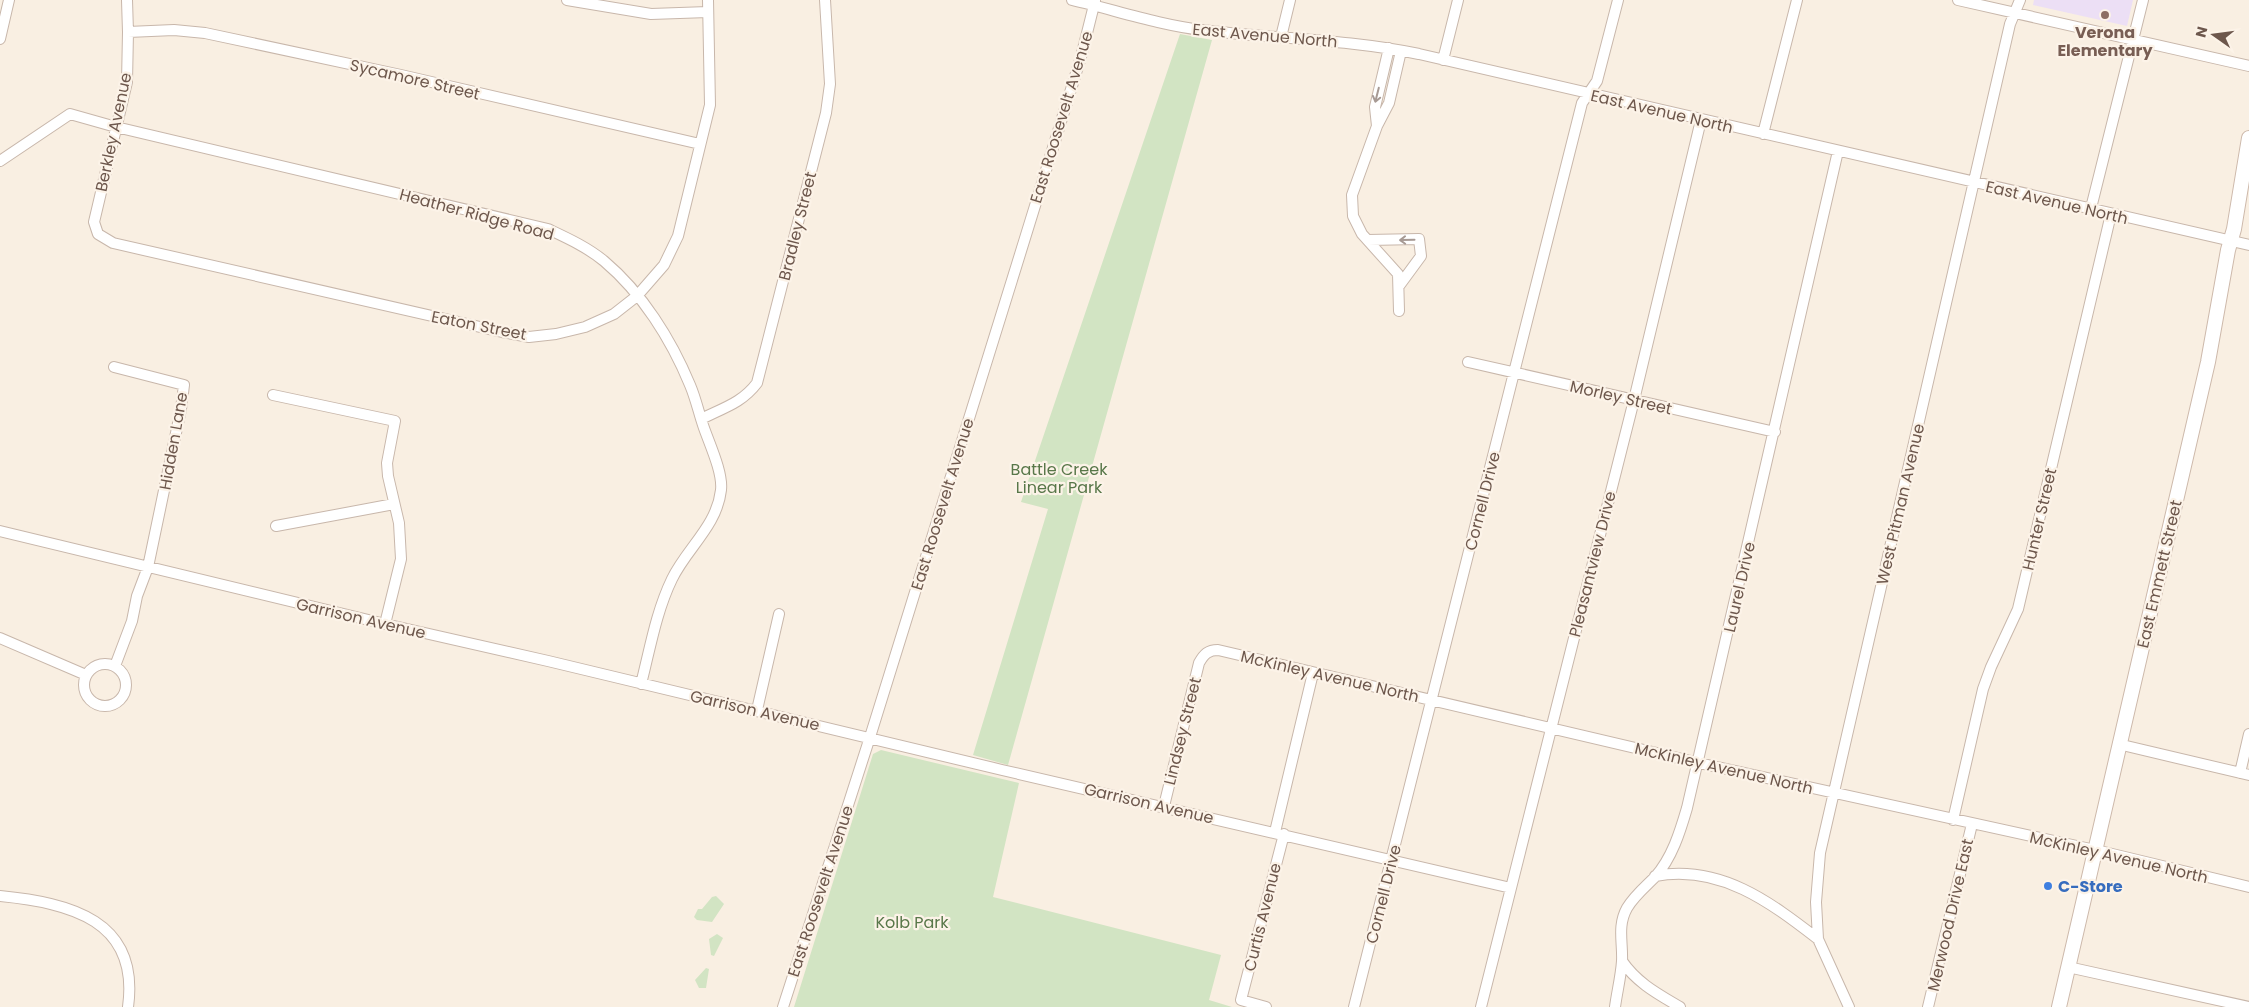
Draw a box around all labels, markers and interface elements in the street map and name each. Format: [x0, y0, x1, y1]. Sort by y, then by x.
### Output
marker: Verona Elementary [2099, 9, 2111, 21]
north arrow [2189, 10, 2239, 60]
street label: East Avenue North [1192, 18, 1338, 53]
place label: Verona Elementary [2057, 21, 2153, 62]
text: N [2190, 24, 2212, 39]
street label: East Roosevelt Avenue [1024, 28, 1099, 206]
street label: Sycamore Street [348, 53, 482, 106]
street label: Berkley Avenue [90, 70, 137, 194]
street label: East Avenue North [1588, 84, 1735, 139]
one-way arrow [1372, 87, 1381, 103]
street label: Bradley Street [773, 169, 822, 283]
street label: East Avenue North [1983, 175, 2130, 230]
street label: Heather Ridge Road [397, 183, 557, 246]
one-way arrow [1399, 235, 1415, 244]
street label: Eaton Street [429, 305, 529, 346]
street label: Morley Street [1568, 375, 1674, 420]
street label: Hidden Lane [154, 390, 193, 492]
street label: East Roosevelt Avenue [905, 415, 980, 593]
street label: West Pitman Avenue [1871, 421, 1930, 587]
street label: Cornell Drive [1459, 449, 1506, 553]
park label: Battle Creek Linear Park [1011, 458, 1108, 499]
street label: Hunter Street [2017, 466, 2062, 573]
street label: Pleasantview Drive [1563, 489, 1622, 639]
street label: East Emmett Street [2131, 498, 2188, 650]
street label: Laurel Drive [1718, 540, 1761, 635]
street label: Garrison Avenue [294, 592, 428, 645]
street label: McKinley Avenue North [1239, 645, 1421, 708]
street label: Lindsey Street [1158, 675, 1207, 787]
street label: Garrison Avenue [688, 684, 822, 737]
street label: McKinley Avenue North [1633, 737, 1815, 800]
street label: Garrison Avenue [1082, 777, 1216, 830]
street label: East Roosevelt Avenue [782, 802, 859, 980]
street label: McKinley Avenue North [2028, 826, 2210, 889]
street label: Merwood Drive East [1922, 836, 1979, 994]
street label: Cornell Drive [1360, 842, 1407, 946]
street label: Curtis Avenue [1238, 860, 1287, 974]
place label: C-Store [2058, 875, 2123, 898]
marker: C-Store [2042, 880, 2054, 892]
park label: Kolb Park [875, 911, 949, 934]

